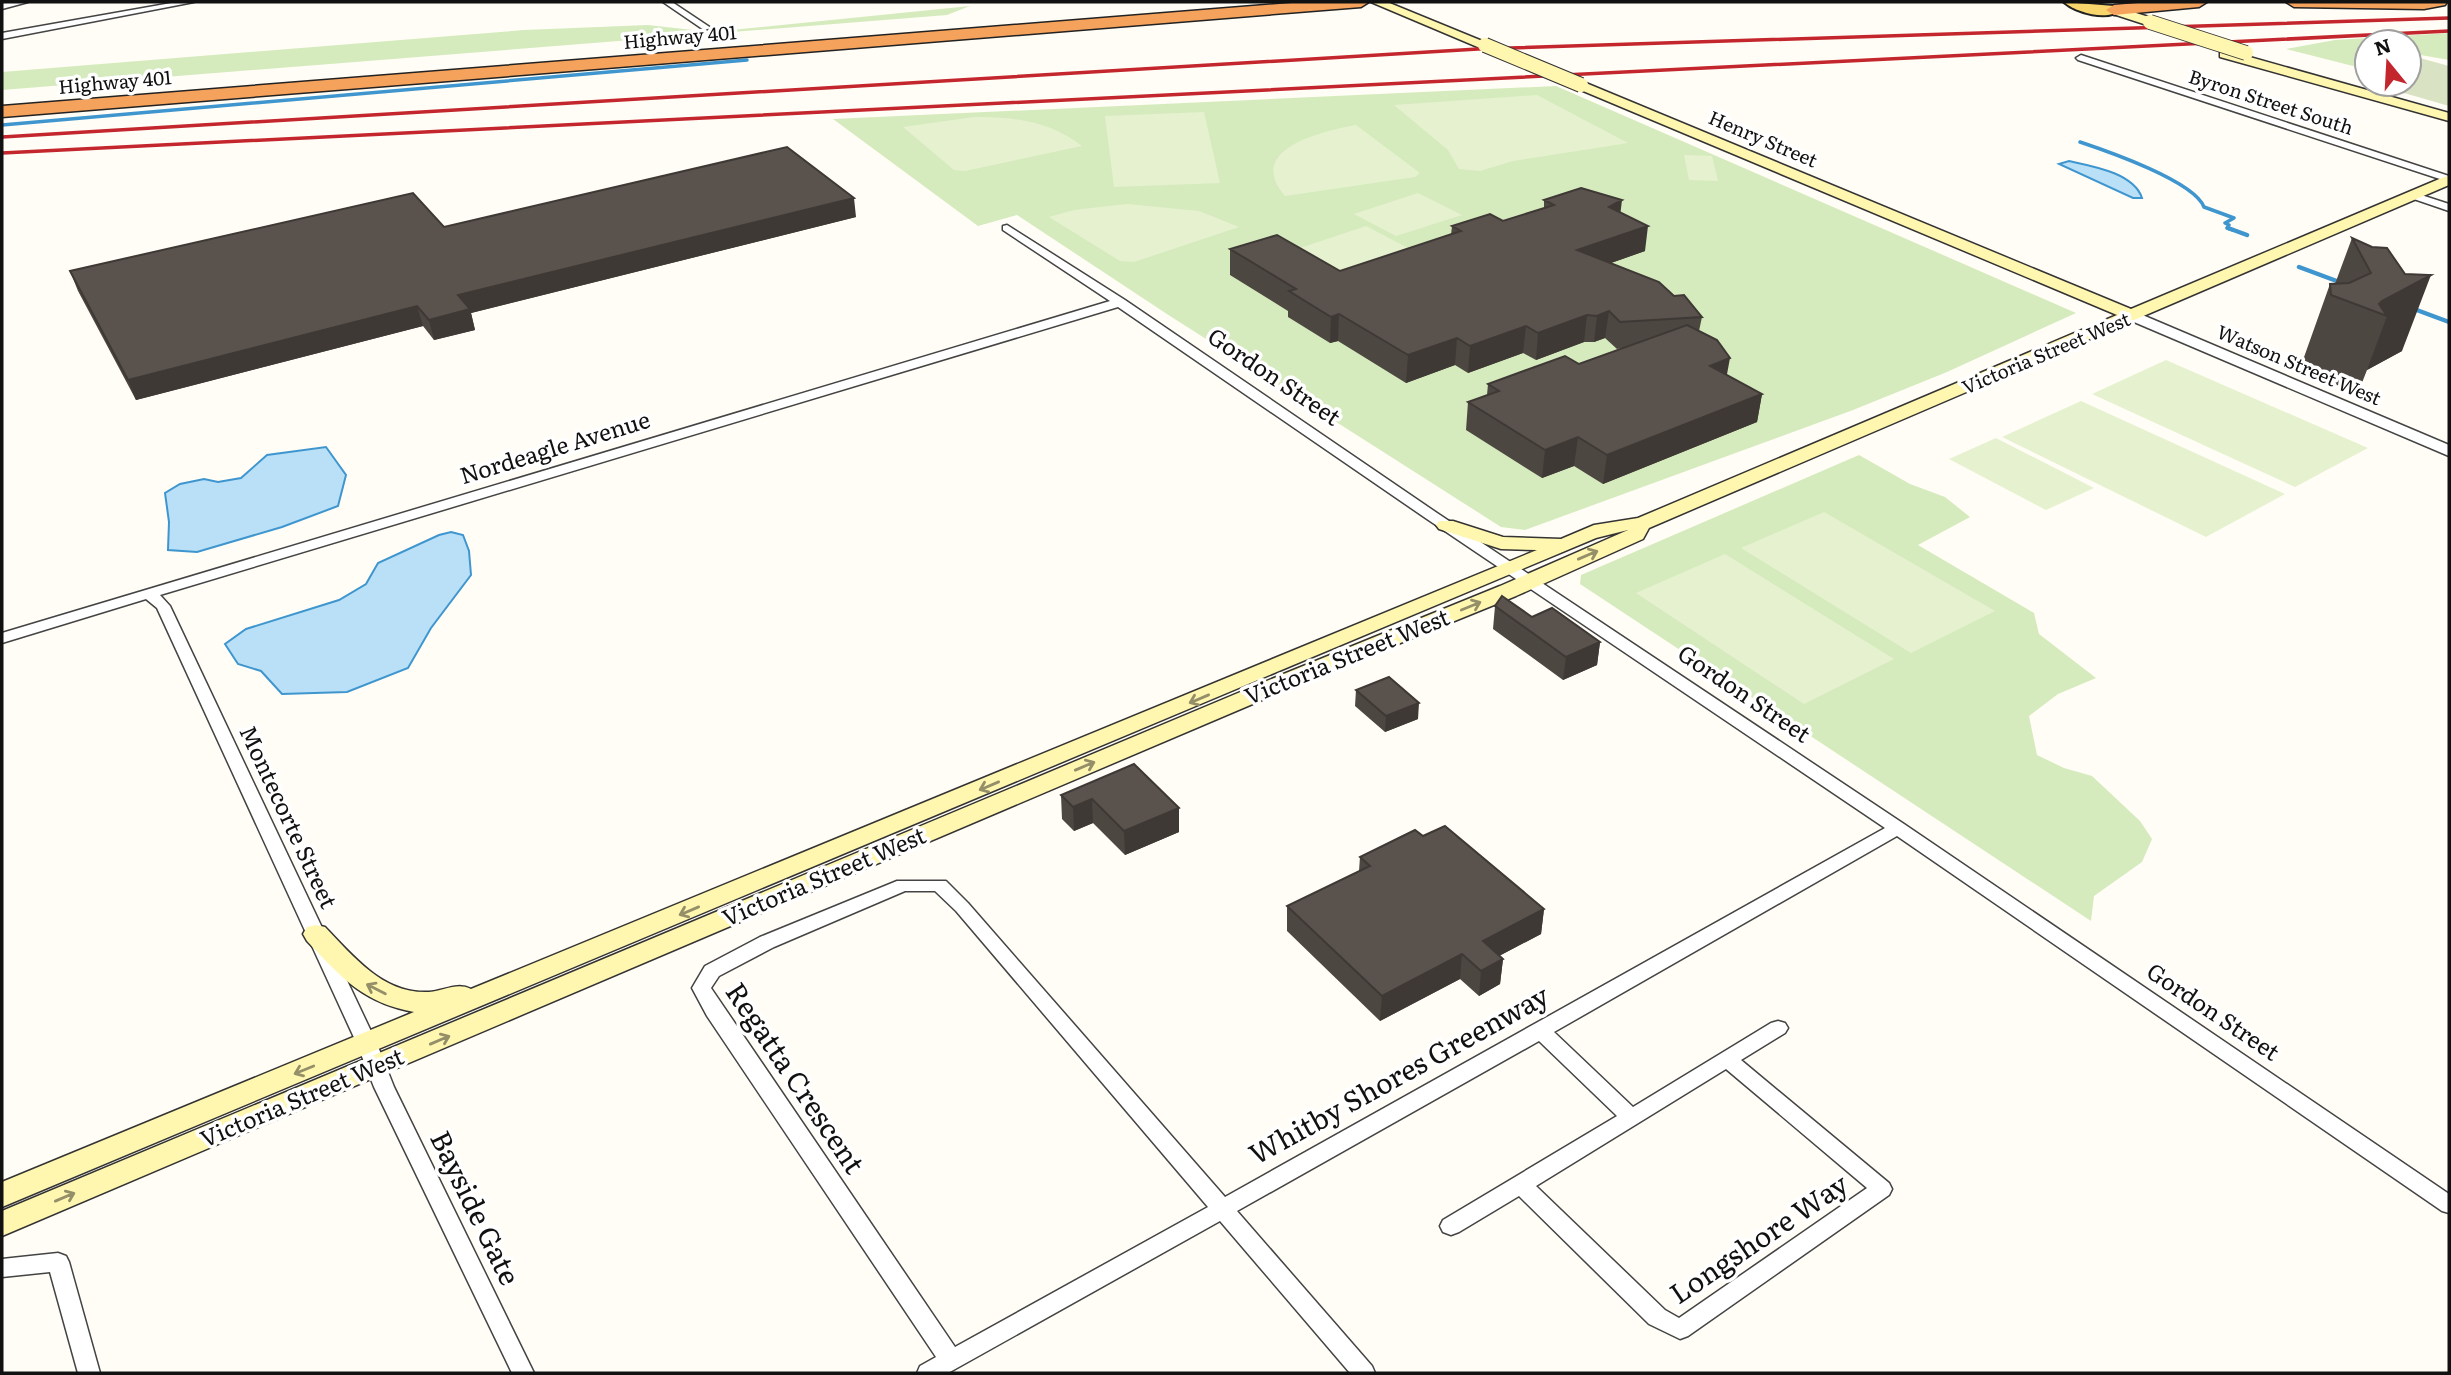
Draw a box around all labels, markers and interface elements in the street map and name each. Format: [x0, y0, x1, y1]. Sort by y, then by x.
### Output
street label: Highway 401 [622, 17, 738, 55]
north arrow [2353, 28, 2423, 98]
text: N [2371, 30, 2394, 62]
street label: Byron Street South [2185, 61, 2357, 141]
street label: Highway 401 [57, 62, 173, 100]
street label: Henry Street [1705, 103, 1822, 174]
street label: Victoria Street West [1957, 304, 2134, 400]
street label: Watson Street West [2213, 317, 2386, 412]
street label: Gordon Street [1202, 318, 1349, 433]
street label: Nordeagle Avenue [455, 401, 654, 491]
one-way arrow [1577, 548, 1598, 561]
street label: Victoria Street West [1239, 598, 1454, 712]
one-way arrow [1460, 599, 1481, 612]
street label: Gordon Street [1672, 635, 1819, 750]
one-way arrow [1189, 693, 1211, 706]
street label: Montecorte Street [232, 719, 347, 914]
one-way arrow [1074, 759, 1095, 772]
one-way arrow [979, 780, 1001, 793]
street label: Victoria Street West [716, 817, 931, 933]
one-way arrow [678, 905, 700, 918]
street label: Gordon Street [2141, 953, 2288, 1068]
street label: Regatta Crescent [717, 973, 877, 1182]
street label: Whitby Shores Greenway [1240, 973, 1557, 1173]
one-way arrow [366, 982, 386, 996]
one-way arrow [429, 1032, 450, 1045]
street label: Victoria Street West [194, 1038, 409, 1154]
one-way arrow [294, 1064, 316, 1077]
street label: Bayside Gate [421, 1123, 532, 1292]
street label: Longshore Way [1660, 1161, 1856, 1313]
one-way arrow [53, 1190, 75, 1203]

